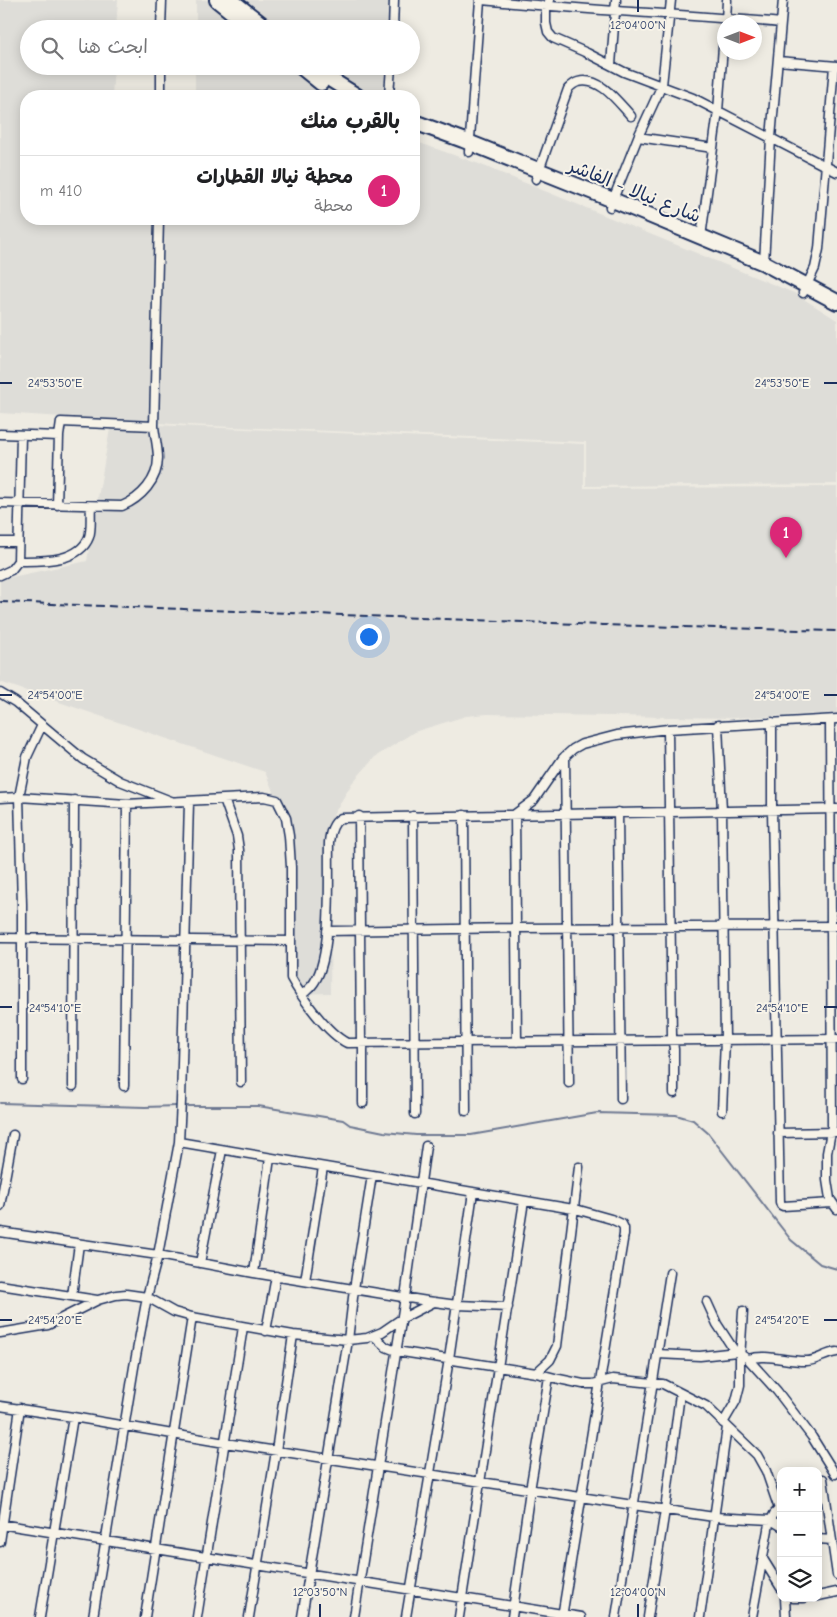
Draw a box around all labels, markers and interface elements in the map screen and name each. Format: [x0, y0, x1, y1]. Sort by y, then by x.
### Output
north arrow [717, 15, 762, 60]
text: 12°04'00"N [610, 18, 666, 32]
search box [20, 20, 420, 75]
icon: search [38, 34, 66, 62]
text: ابحث هنا [78, 36, 148, 58]
text: بالقرب منك [300, 109, 400, 133]
street label: شارع نيالا - الفاشر [563, 154, 704, 229]
text: محطة نيالا القطارات [196, 166, 353, 188]
text: 410 m [40, 182, 82, 200]
text: 1 [381, 182, 387, 200]
text: محطة [314, 197, 353, 215]
text: 24°53'50"E [28, 376, 82, 390]
text: 24°53'50"E [755, 376, 809, 390]
pin: 1 [770, 517, 802, 558]
your location [356, 624, 382, 650]
text: 24°54'00"E [28, 688, 82, 702]
text: 24°54'00"E [755, 688, 809, 702]
text: 24°54'10"E [29, 1001, 81, 1015]
text: 24°54'10"E [756, 1001, 808, 1015]
text: 24°54'20"E [28, 1313, 82, 1327]
text: 24°54'20"E [755, 1313, 809, 1327]
map controls [777, 1467, 822, 1602]
button: + [777, 1467, 822, 1512]
button: − [777, 1512, 822, 1557]
button: layers [777, 1557, 822, 1602]
text: 12°03'50"N [293, 1585, 347, 1599]
text: 12°04'00"N [610, 1585, 666, 1599]

